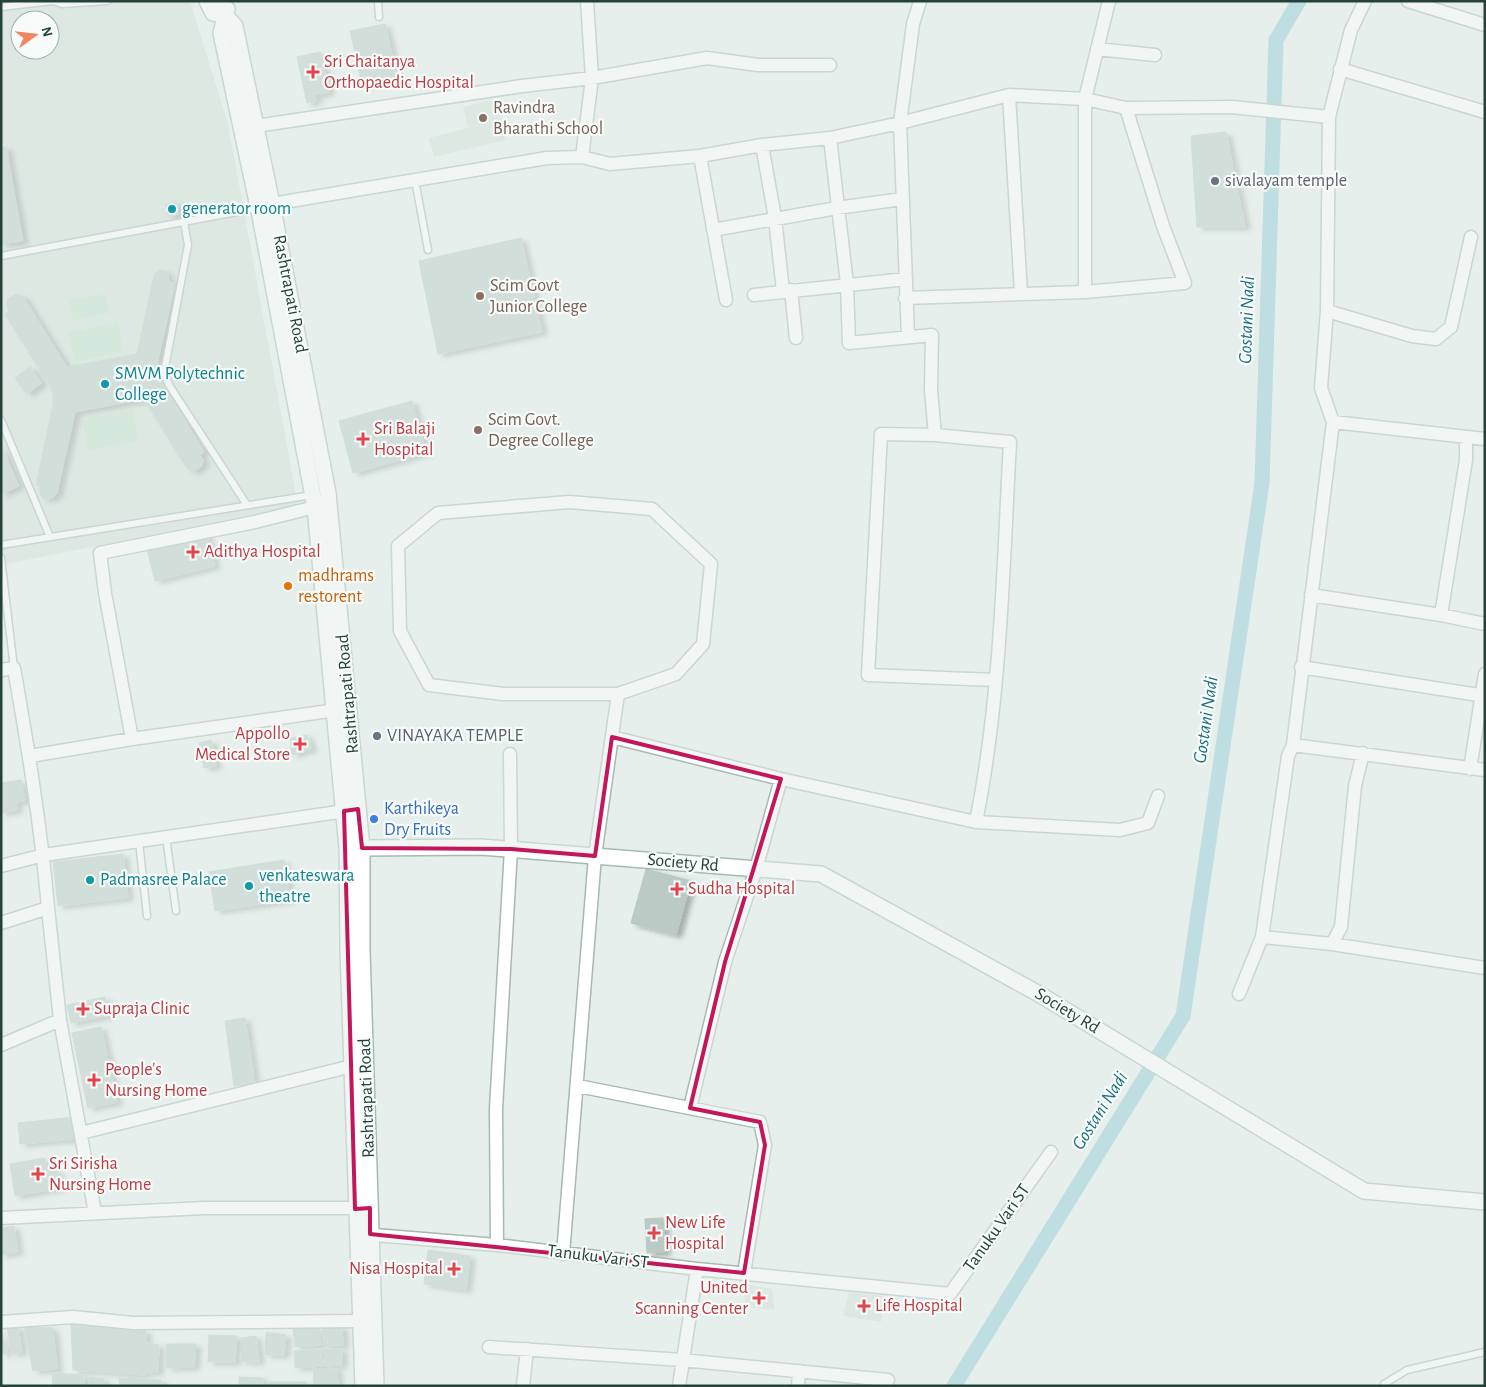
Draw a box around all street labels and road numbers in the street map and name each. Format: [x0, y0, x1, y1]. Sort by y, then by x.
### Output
street label: Rashtrapati Road [270, 233, 310, 355]
street label: Rashtrapati Road [334, 633, 362, 755]
street label: Society Rd [647, 851, 719, 875]
street label: Society Rd [1032, 985, 1102, 1037]
street label: Rashtrapati Road [356, 1038, 378, 1158]
street label: Tanuku Vari ST [960, 1181, 1034, 1275]
street label: Tanuku Vari ST [546, 1242, 650, 1272]

